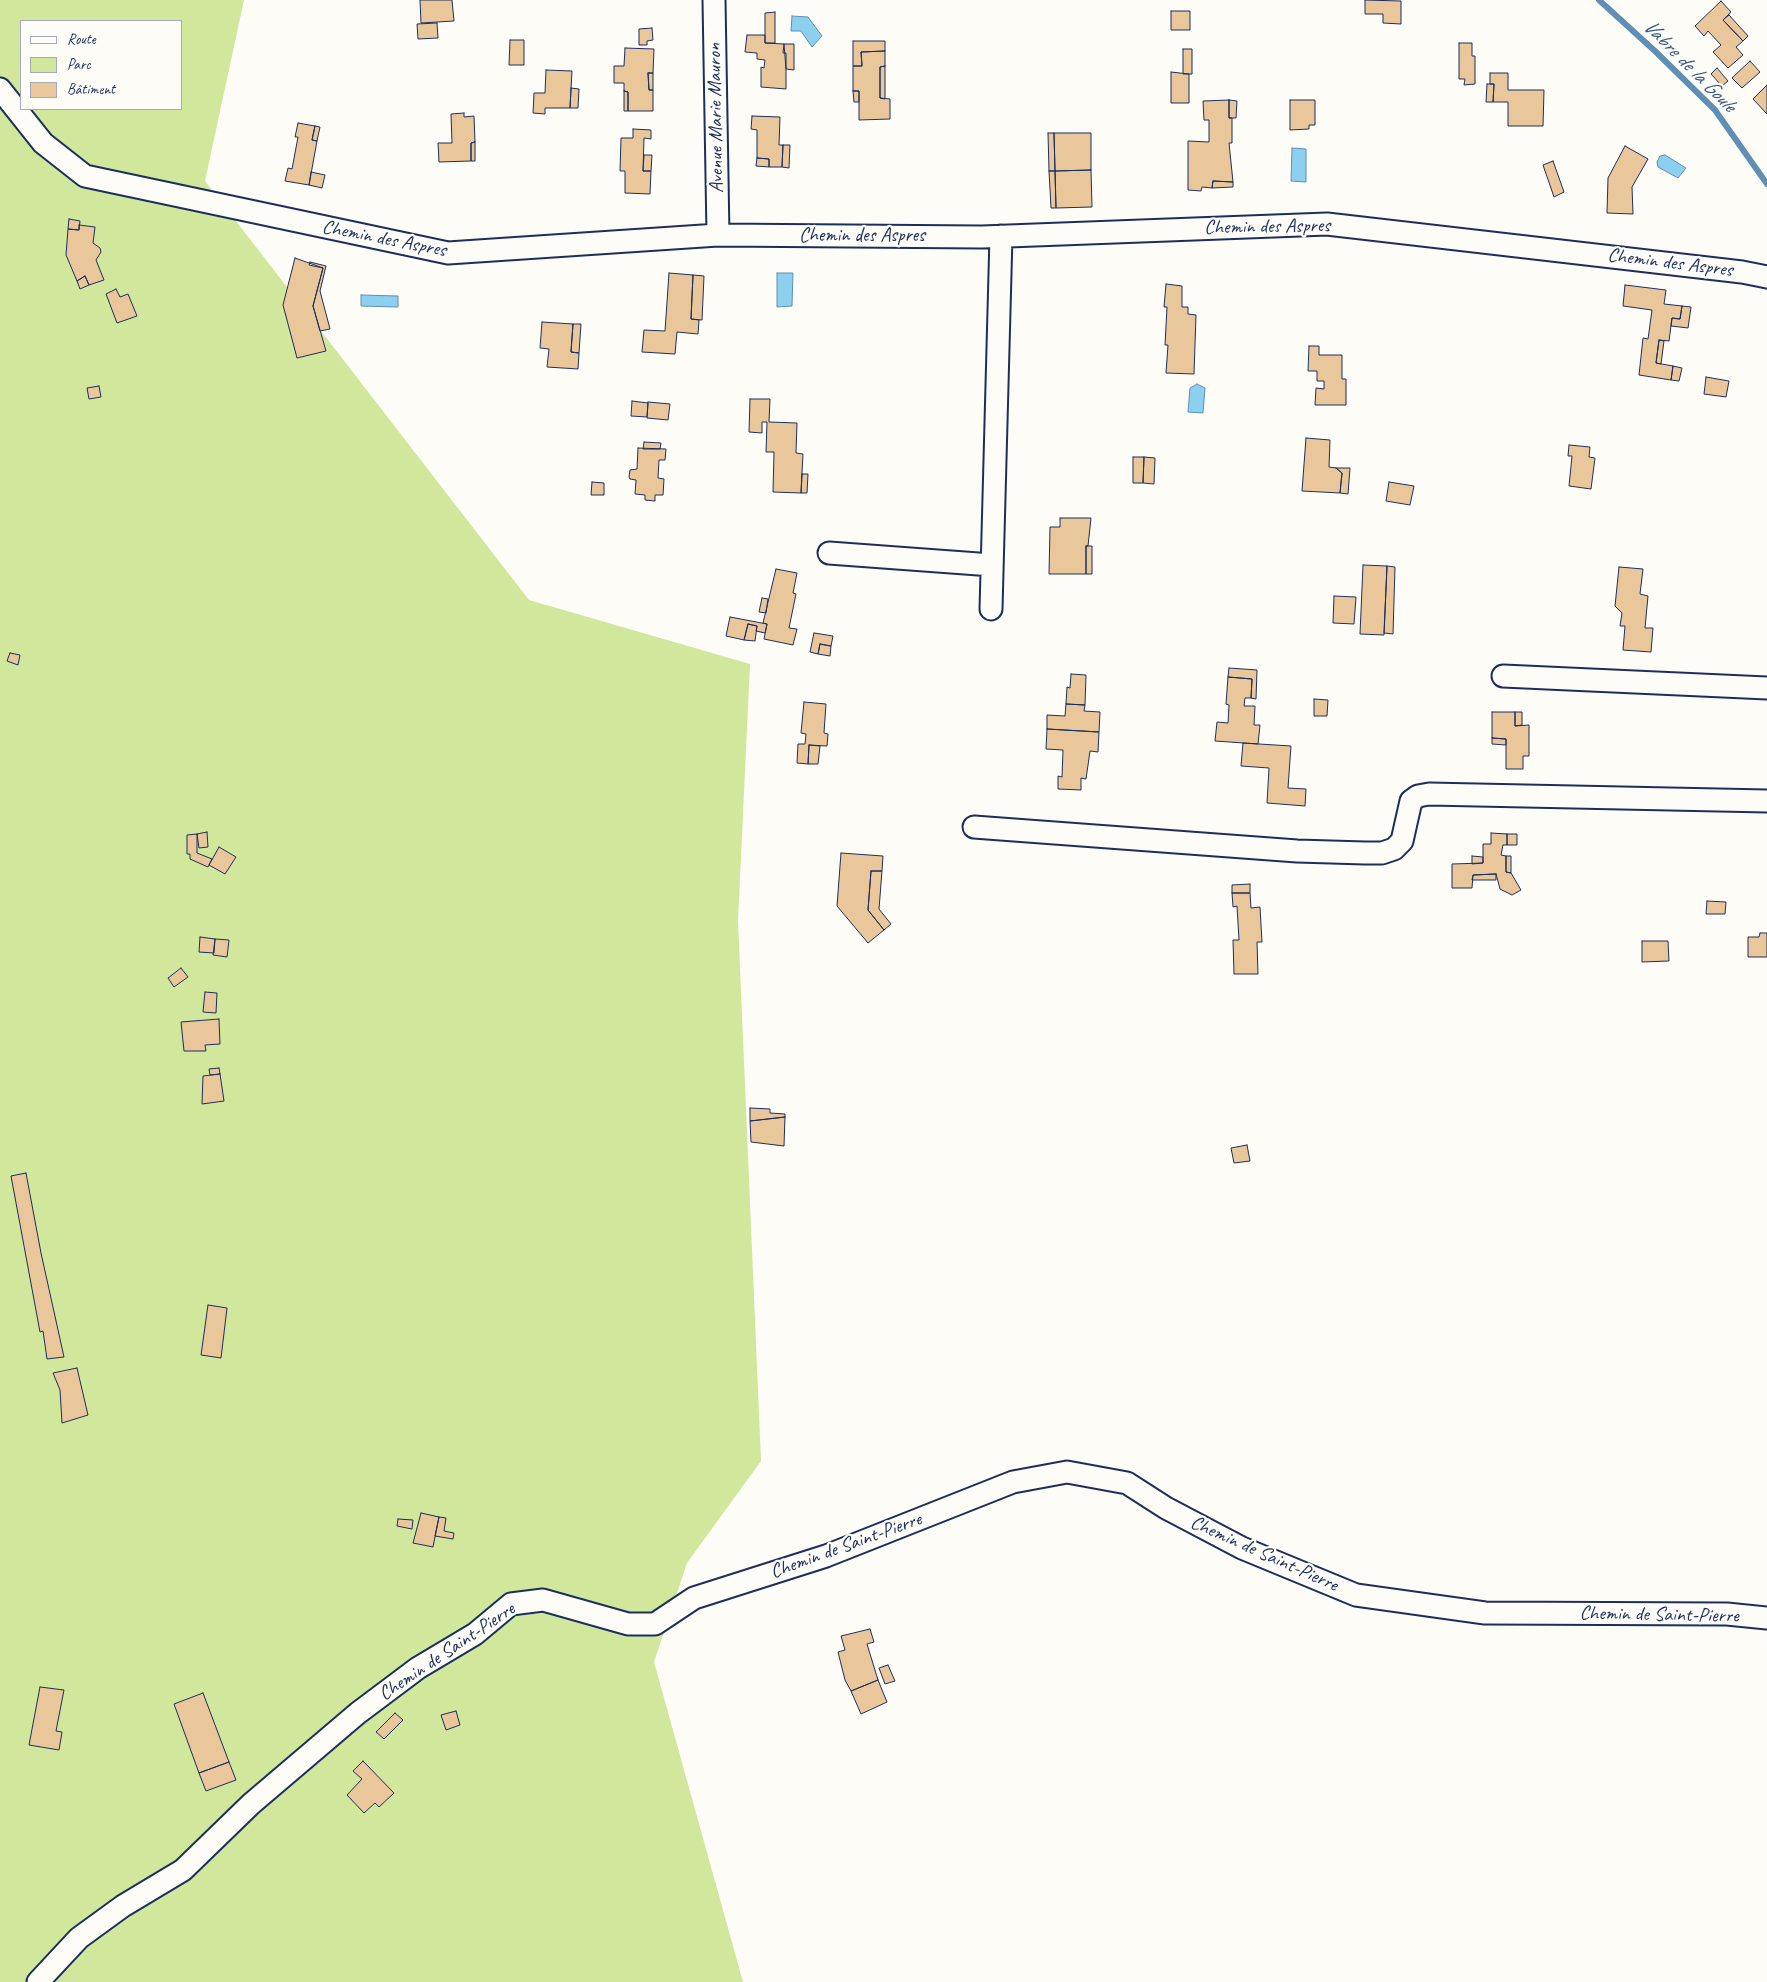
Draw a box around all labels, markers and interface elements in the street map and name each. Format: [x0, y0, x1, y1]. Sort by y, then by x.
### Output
water label: Vabre de la Goule [1637, 14, 1741, 118]
legend [20, 20, 182, 110]
text: Route [67, 30, 96, 49]
street label: Avenue Marie Mauron [703, 43, 729, 193]
text: Parc [67, 55, 91, 74]
text: Bâtiment [67, 80, 115, 99]
street label: Chemin des Aspres [1204, 214, 1330, 240]
street label: Chemin des Aspres [320, 215, 448, 263]
street label: Chemin des Aspres [799, 224, 925, 248]
street label: Chemin des Aspres [1606, 243, 1734, 283]
street label: Chemin de Saint-Pierre [767, 1508, 925, 1584]
street label: Chemin de Saint-Pierre [1186, 1511, 1342, 1597]
street label: Chemin de Saint-Pierre [374, 1598, 520, 1706]
street label: Chemin de Saint-Pierre [1579, 1602, 1739, 1628]

